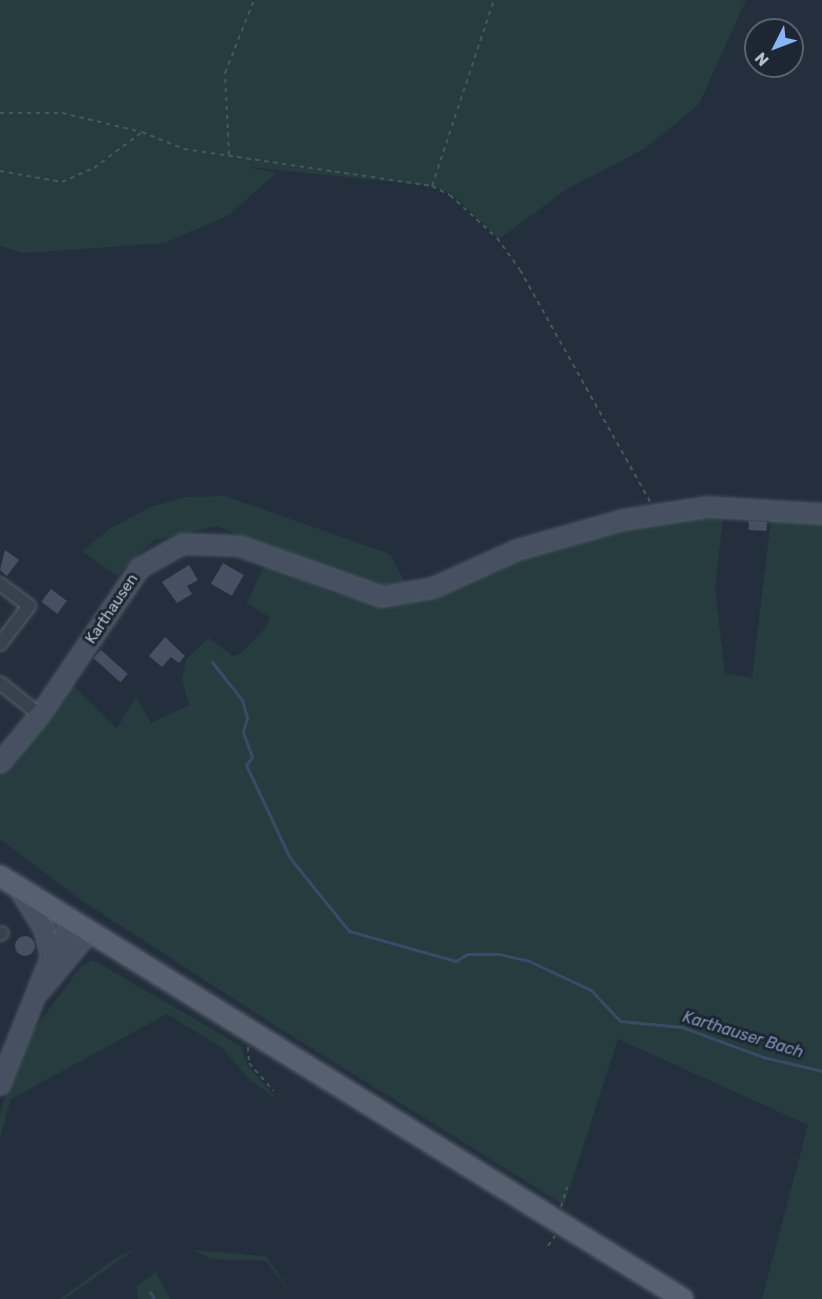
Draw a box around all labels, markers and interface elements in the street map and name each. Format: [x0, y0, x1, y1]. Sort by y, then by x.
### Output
north arrow [744, 18, 804, 78]
text: N [751, 48, 773, 70]
street label: Karthausen [82, 571, 142, 647]
water label: Karthauser Bach [680, 1007, 806, 1063]

